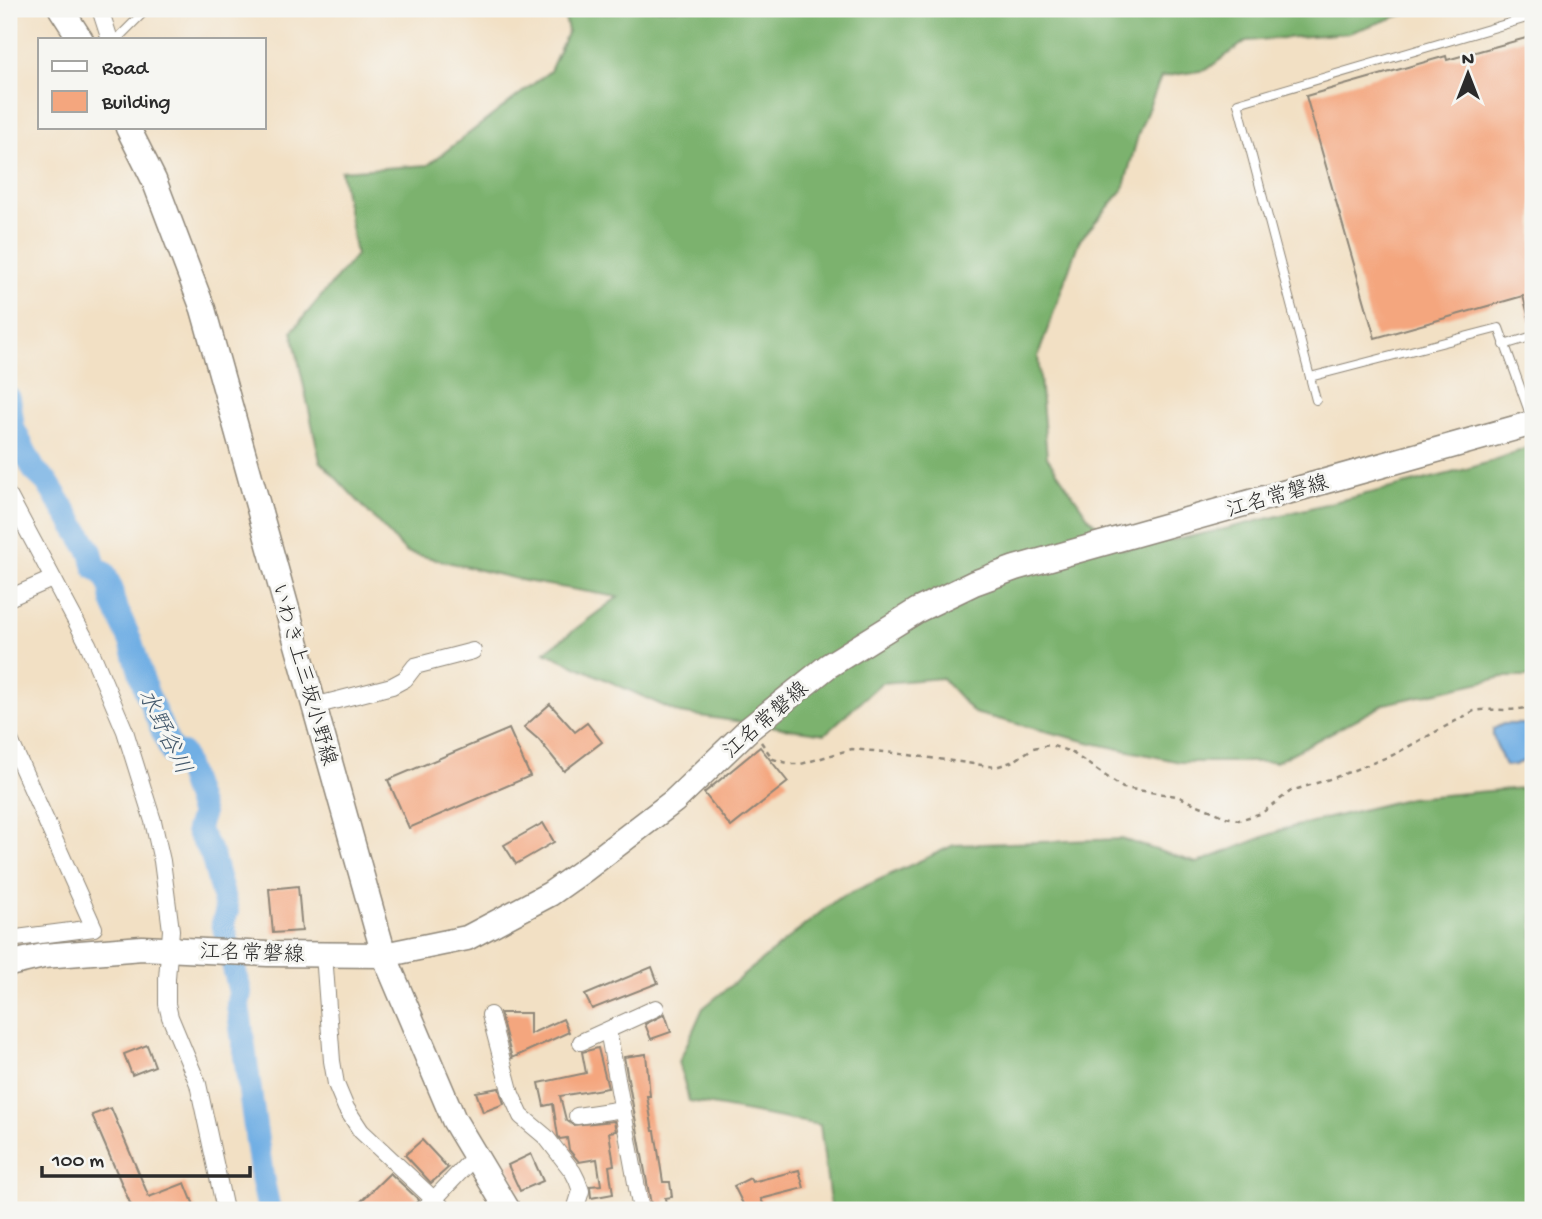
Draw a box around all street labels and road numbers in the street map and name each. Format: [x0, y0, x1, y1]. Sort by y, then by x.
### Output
street label: 江名常磐線 [1224, 470, 1332, 525]
street label: いわき上三坂小野線 [264, 580, 341, 769]
street label: 江名常磐線 [718, 676, 815, 766]
street label: 江名常磐線 [199, 939, 305, 970]

